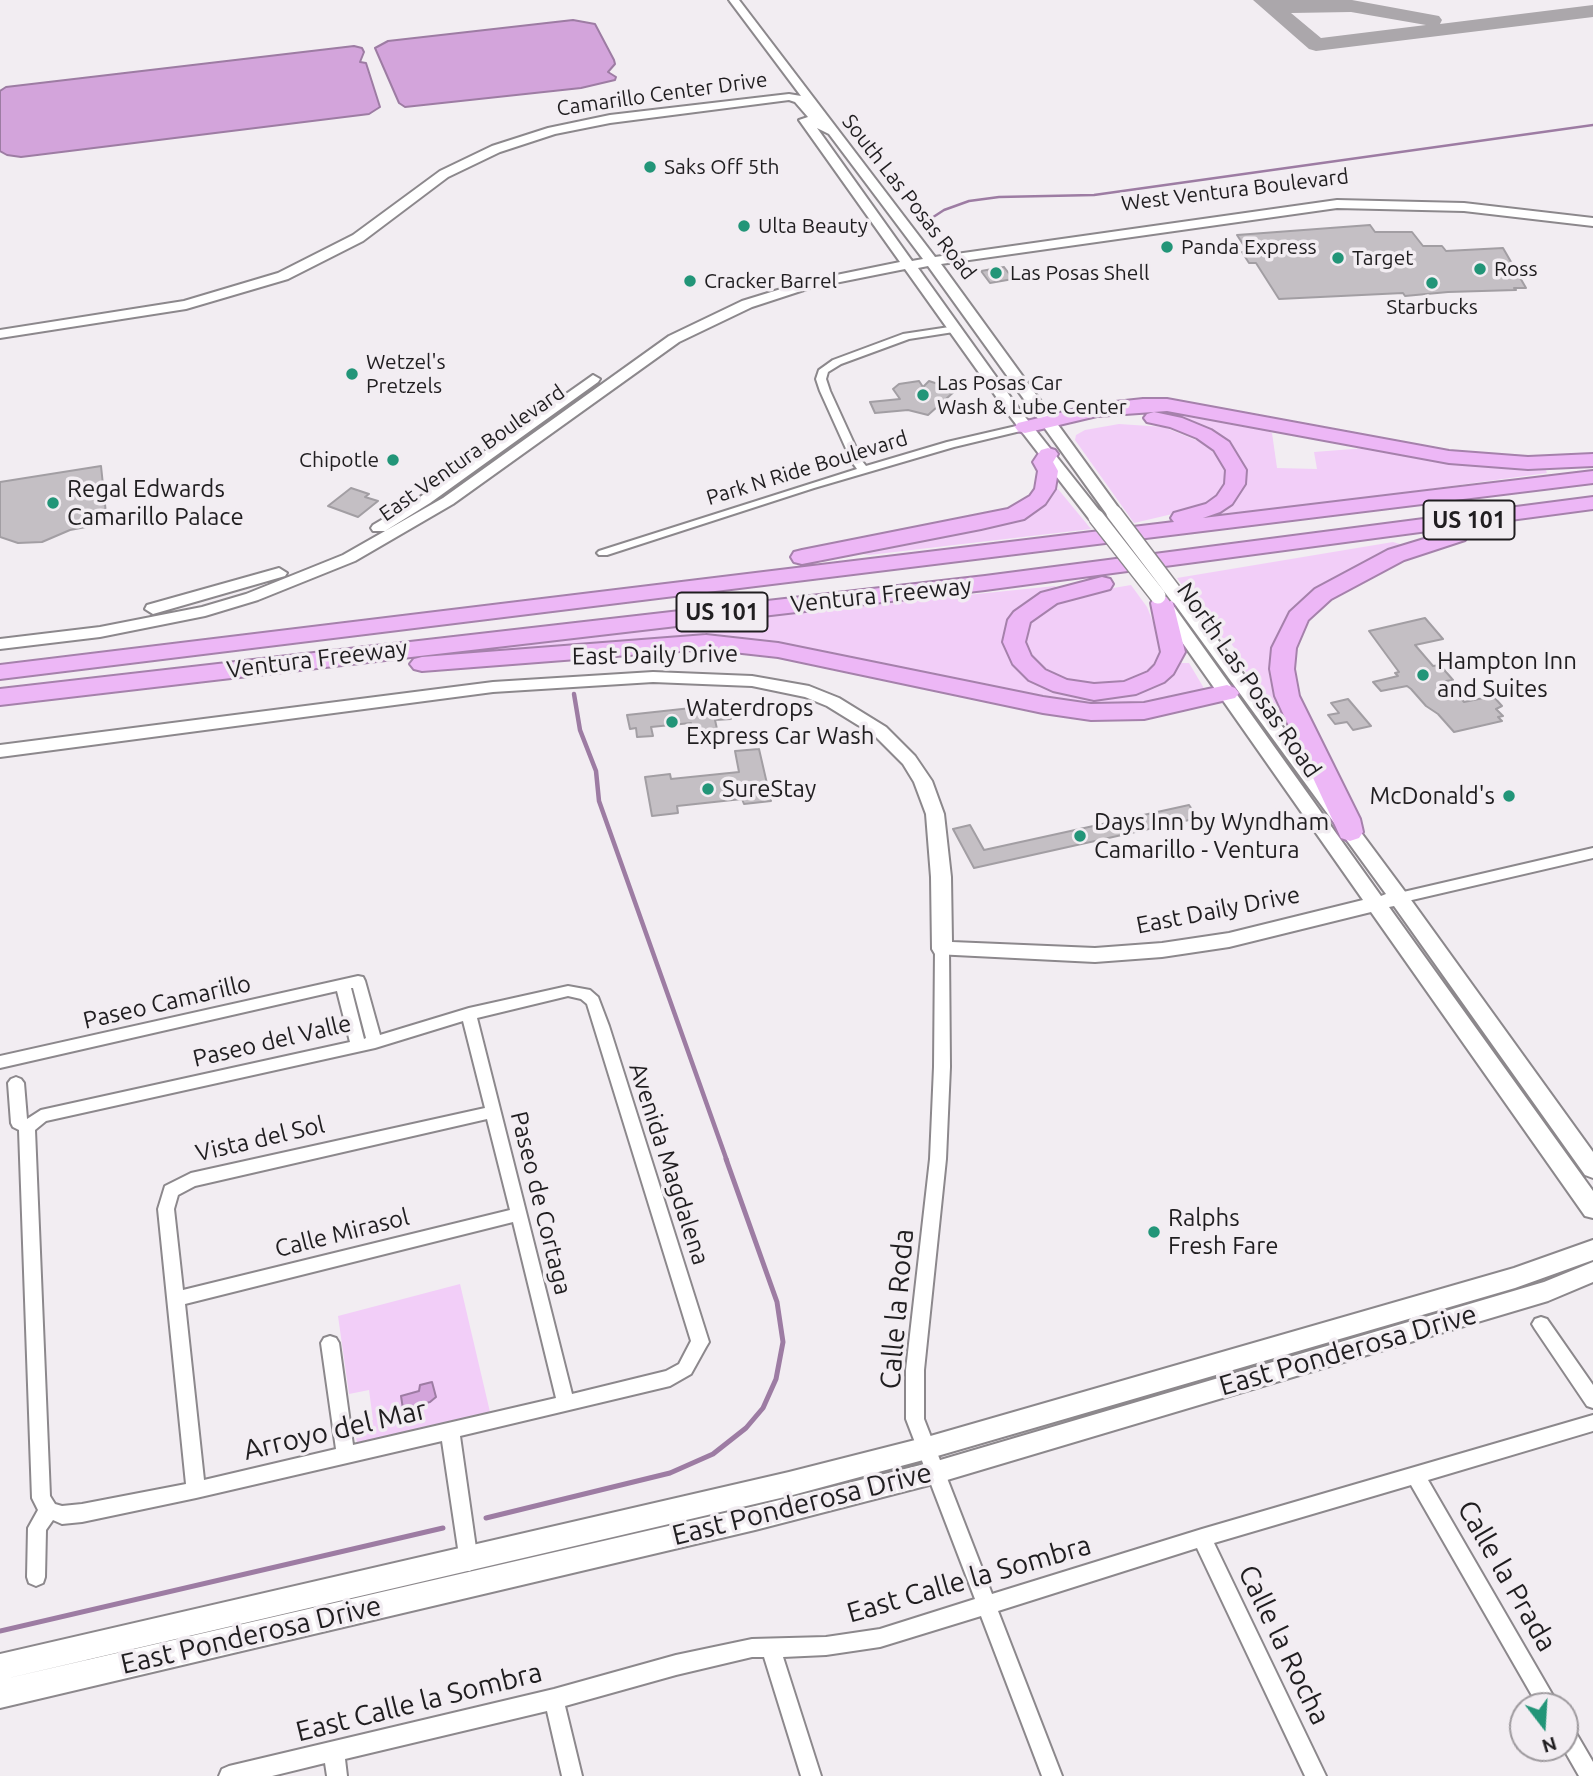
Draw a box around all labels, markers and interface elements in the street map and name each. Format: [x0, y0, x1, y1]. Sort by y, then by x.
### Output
street label: Camarillo Center Drive [555, 67, 769, 121]
street label: South Las Posas Road [837, 109, 981, 285]
place label: Saks Off 5th [664, 154, 780, 180]
marker: Saks Off 5th [642, 159, 658, 175]
street label: West Ventura Boulevard [1120, 164, 1350, 216]
place label: Ulta Beauty [758, 213, 868, 239]
marker: Ulta Beauty [736, 218, 752, 234]
place label: Panda Express [1181, 234, 1317, 260]
marker: Panda Express [1159, 239, 1175, 255]
place label: Target [1352, 245, 1414, 271]
marker: Target [1330, 250, 1346, 266]
place label: Ross [1494, 256, 1538, 282]
place label: Las Posas Shell [1010, 260, 1149, 286]
marker: Ross [1472, 261, 1488, 277]
marker: Las Posas Shell [988, 265, 1004, 281]
place label: Cracker Barrel [704, 268, 837, 294]
marker: Cracker Barrel [682, 273, 698, 289]
marker: Starbucks [1424, 275, 1440, 291]
place label: Starbucks [1386, 294, 1478, 320]
place label: Wetzel's Pretzels [366, 349, 446, 399]
marker: Wetzel's Pretzels [344, 366, 360, 382]
place label: Las Posas Car Wash & Lube Center [937, 370, 1127, 420]
street label: East Ventura Boulevard [374, 379, 570, 527]
marker: Las Posas Car Wash & Lube Center [915, 387, 931, 403]
street label: Park N Ride Boulevard [703, 425, 911, 511]
place label: Chipotle [299, 447, 379, 473]
marker: Chipotle [385, 452, 401, 468]
place label: Regal Edwards Camarillo Palace [67, 475, 244, 531]
marker: Regal Edwards Camarillo Palace [45, 495, 61, 511]
road number: US 101 [1424, 500, 1514, 540]
street label: Ventura Freeway [789, 571, 973, 619]
street label: North Las Posas Road [1171, 577, 1327, 783]
road number: US 101 [676, 592, 768, 632]
street label: Ventura Freeway [225, 634, 409, 684]
street label: East Daily Drive [572, 639, 738, 671]
place label: Hampton Inn and Suites [1437, 647, 1577, 703]
marker: Hampton Inn and Suites [1415, 667, 1431, 683]
place label: Waterdrops Express Car Wash [686, 694, 874, 750]
marker: Waterdrops Express Car Wash [664, 714, 680, 730]
place label: SureStay [722, 775, 816, 803]
marker: SureStay [700, 781, 716, 797]
place label: McDonald's [1369, 782, 1495, 810]
marker: McDonald's [1501, 788, 1517, 804]
place label: Days Inn by Wyndham Camarillo - Ventura [1094, 808, 1329, 864]
marker: Days Inn by Wyndham Camarillo - Ventura [1072, 828, 1088, 844]
street label: East Daily Drive [1134, 880, 1302, 940]
street label: Paseo Camarillo [80, 969, 254, 1035]
street label: Paseo del Valle [190, 1009, 354, 1073]
street label: Avenida Magdalena [623, 1059, 715, 1269]
street label: Paseo de Cortaga [504, 1108, 578, 1298]
street label: Vista del Sol [193, 1110, 327, 1168]
street label: Calle Mirasol [272, 1202, 412, 1264]
place label: Ralphs Fresh Fare [1168, 1204, 1279, 1260]
marker: Ralphs Fresh Fare [1146, 1224, 1162, 1240]
street label: Calle la Roda [873, 1227, 921, 1391]
street label: East Ponderosa Drive [1215, 1297, 1481, 1403]
street label: Arroyo del Mar [240, 1393, 430, 1467]
street label: East Ponderosa Drive [669, 1455, 935, 1553]
street label: Calle la Prada [1450, 1495, 1564, 1657]
street label: East Calle la Sombra [843, 1528, 1095, 1630]
street label: Calle la Rocha [1231, 1560, 1337, 1730]
street label: East Ponderosa Drive [117, 1589, 385, 1681]
street label: East Calle la Sombra [292, 1655, 546, 1749]
north arrow [1509, 1692, 1579, 1762]
text: N [1540, 1733, 1560, 1758]

